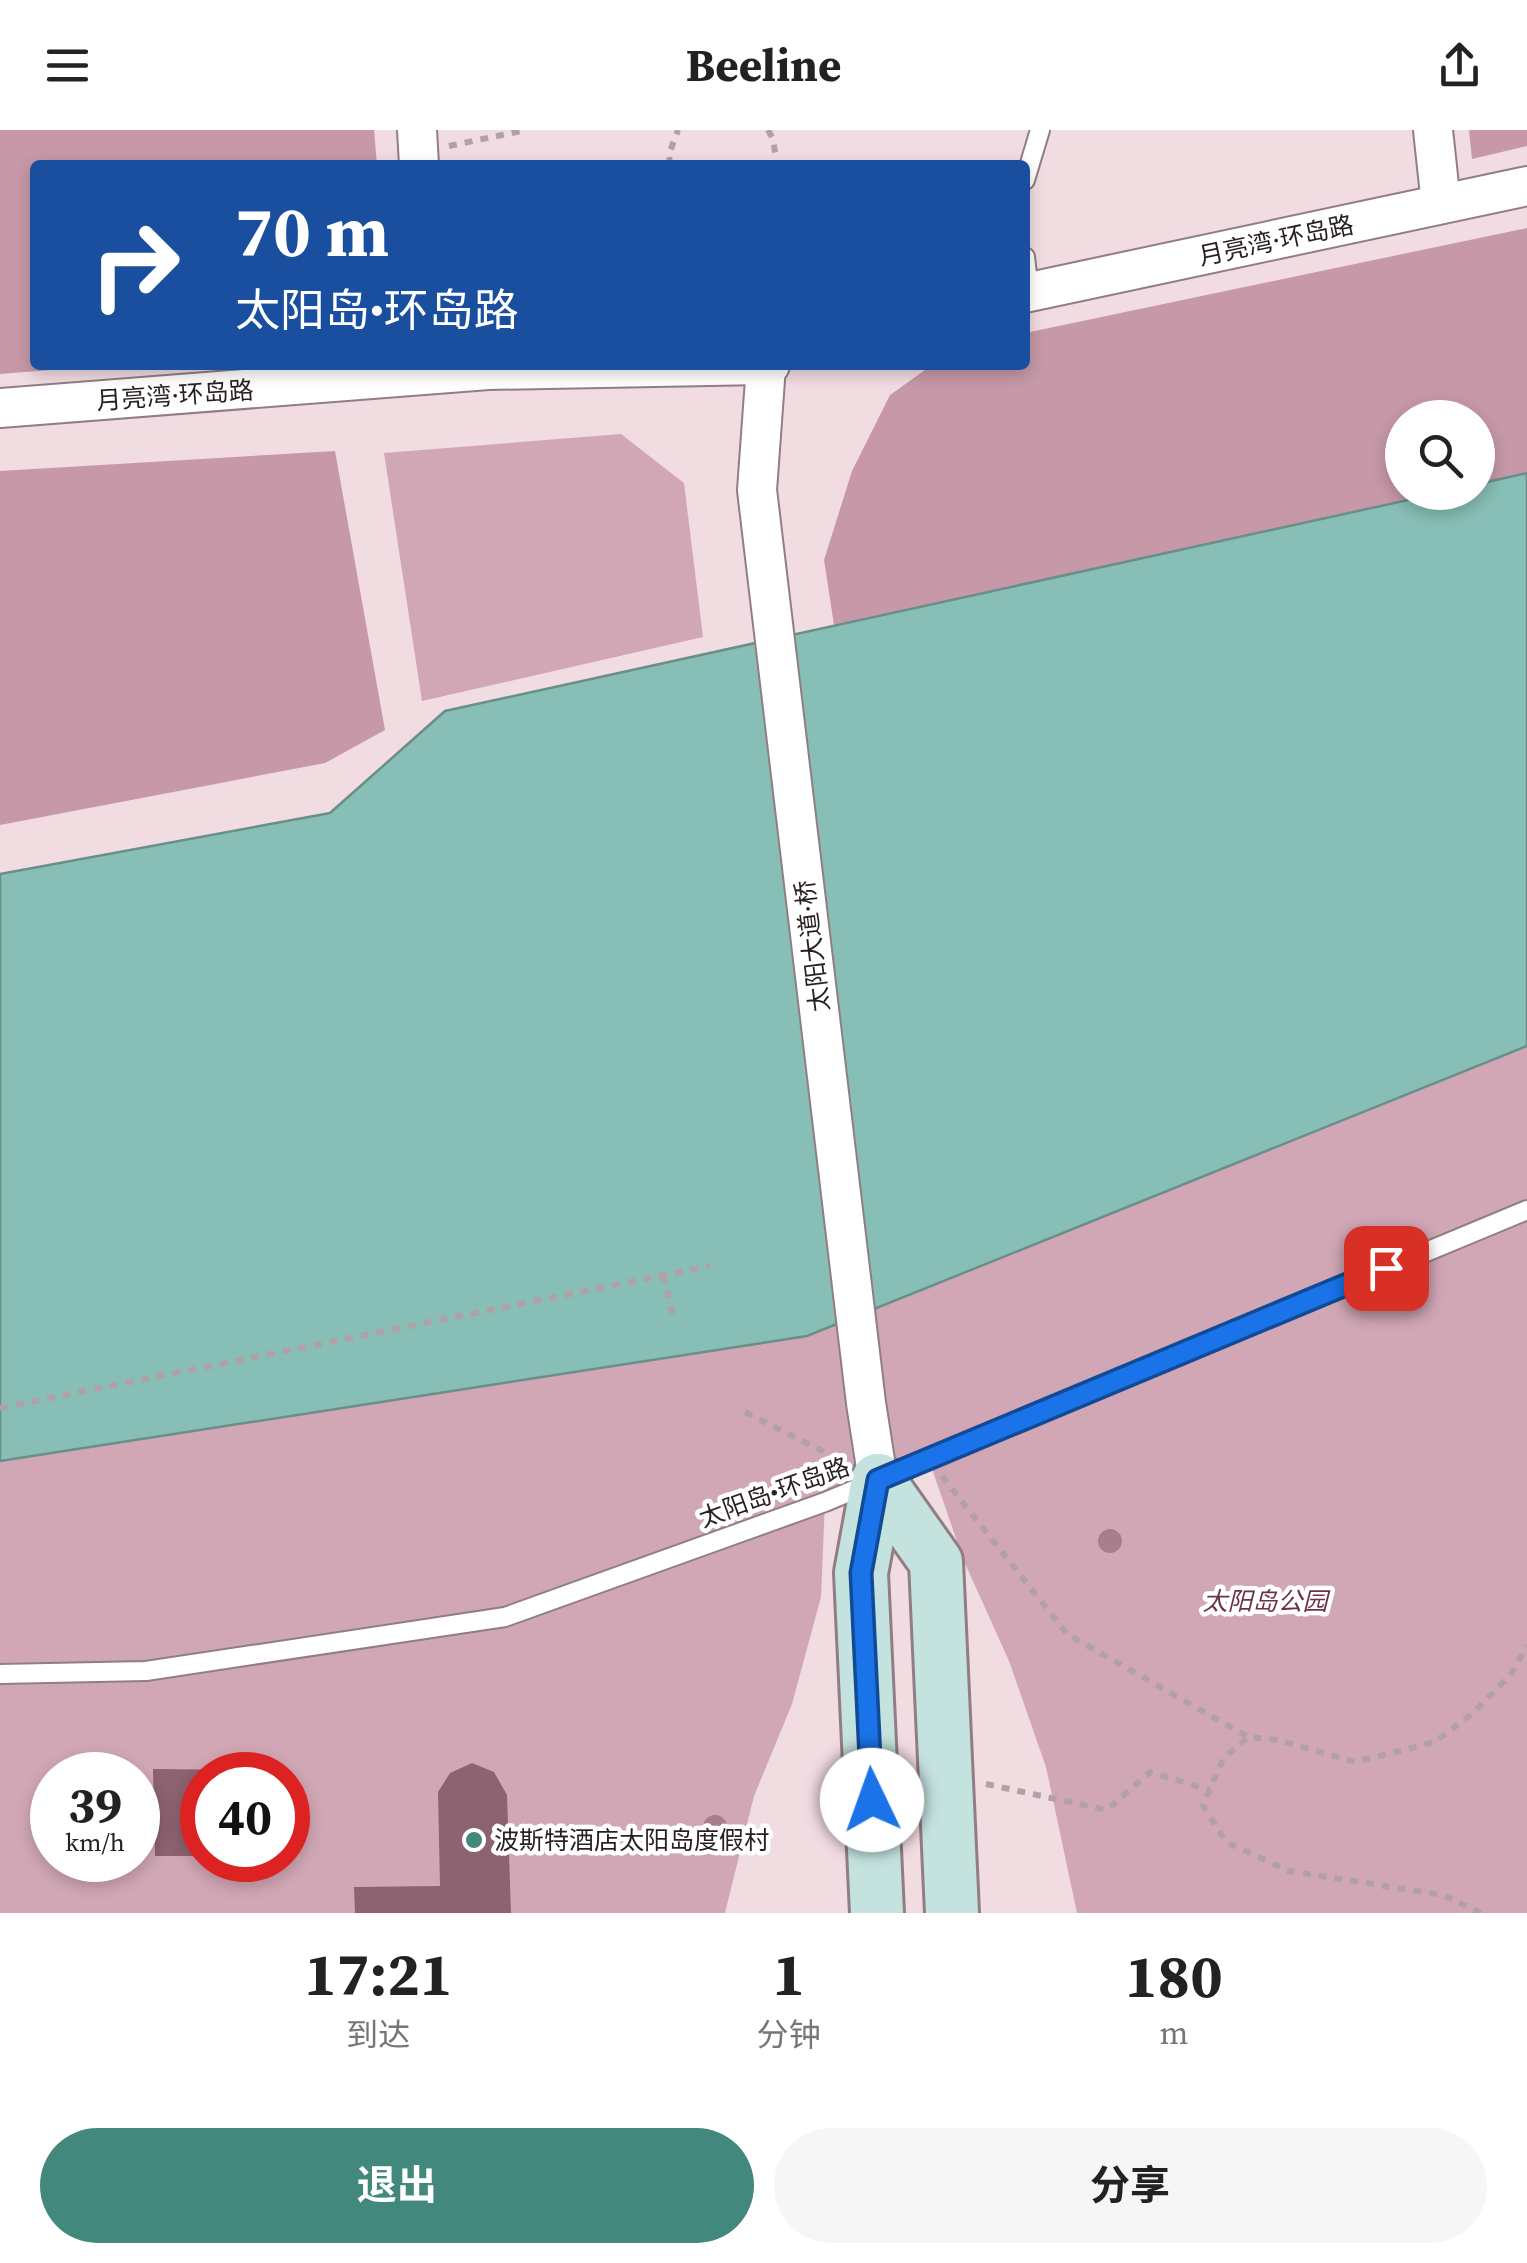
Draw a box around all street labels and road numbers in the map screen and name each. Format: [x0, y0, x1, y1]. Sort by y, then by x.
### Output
street label: 月亮湾·环岛路 [1195, 207, 1357, 273]
street label: 月亮湾·环岛路 [95, 373, 255, 417]
street label: 太阳大道·桥 [787, 878, 837, 1014]
street label: 太阳岛•环岛路 [694, 1449, 854, 1535]

